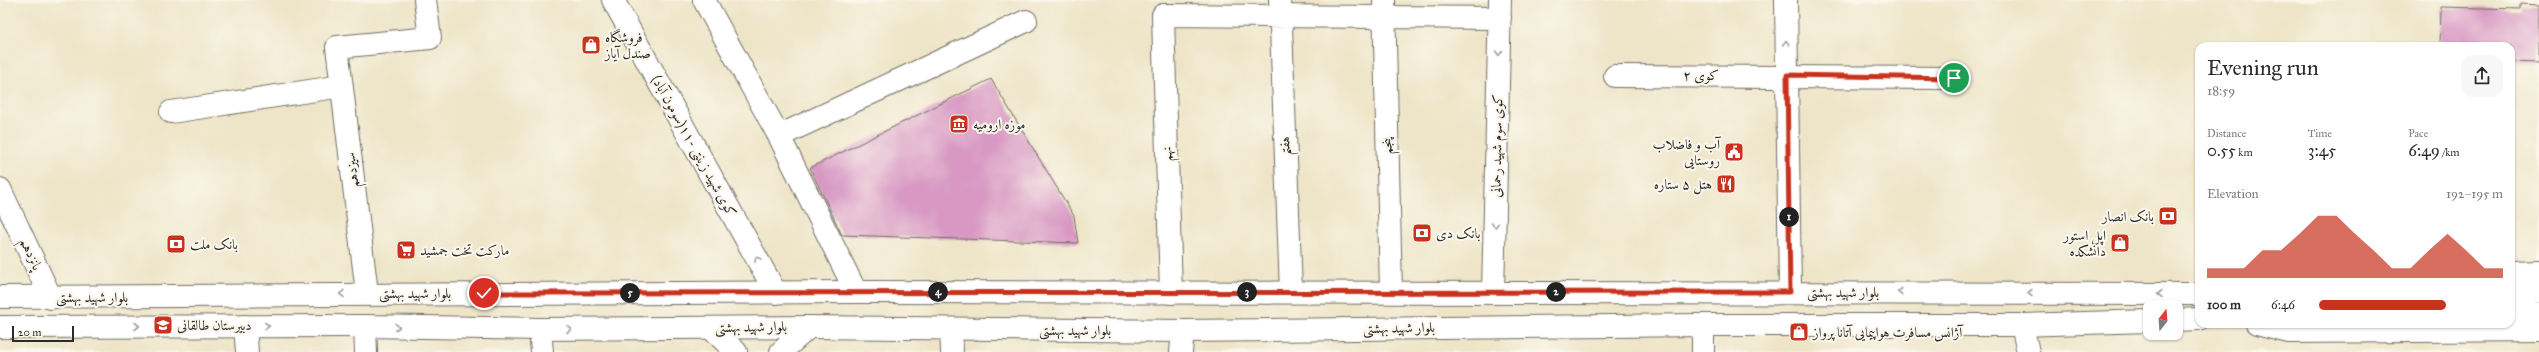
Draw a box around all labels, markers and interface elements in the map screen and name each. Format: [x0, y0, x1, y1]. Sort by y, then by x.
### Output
place label: فروشگاه صندل آیاز [603, 28, 651, 62]
shop icon: فروشگاه صندل آیاز [580, 34, 602, 56]
one-way arrow [1782, 40, 1791, 46]
one-way arrow [1495, 50, 1503, 56]
text: Evening run [2207, 54, 2319, 81]
button: share [2461, 55, 2503, 97]
pin [1937, 61, 1971, 95]
street label: کوی ۲ [1683, 67, 1719, 84]
icon: arrive [1943, 67, 1965, 89]
street label: کوی شهید زینتی -۱۱(سومون آباد) [647, 72, 740, 220]
text: 18:59 [2207, 83, 2235, 99]
street label: کوی سوم شهید رحمانی [1488, 94, 1510, 198]
museum icon: موزه ارومیه [948, 113, 970, 135]
place label: موزه ارومیه [973, 116, 1025, 133]
text: Distance [2207, 127, 2246, 140]
text: Time [2308, 127, 2332, 140]
text: Pace [2408, 127, 2428, 140]
street label: هفتم [1276, 136, 1299, 156]
street label: پنجم [1378, 136, 1401, 155]
place label: آب و فاضلاب روستایی [1653, 136, 1722, 170]
text: 0.55 [2207, 140, 2236, 161]
text: 3:45 [2308, 140, 2336, 161]
text: 6:49 [2408, 140, 2440, 161]
public building icon: آب و فاضلاب روستایی [1723, 141, 1745, 163]
street label: نهم [1158, 146, 1181, 162]
text: km [2236, 146, 2253, 159]
text: /km [2440, 146, 2460, 159]
street label: سیزدهم [341, 151, 368, 189]
restaurant icon: هتل ۵ ستاره [1715, 173, 1737, 195]
place label: هتل ۵ ستاره [1654, 176, 1712, 195]
text: Elevation [2207, 186, 2259, 202]
text: 192–195 m [2446, 186, 2503, 202]
bank icon: بانک انصار [2157, 205, 2179, 227]
pin: 1 [1779, 207, 1799, 227]
place label: بانک انصار [2100, 208, 2154, 225]
text: 1 [1787, 210, 1791, 223]
bank icon: بانک دی [1411, 222, 1433, 244]
one-way arrow [1491, 222, 1499, 228]
place label: بانک دی [1436, 225, 1481, 242]
place label: اپل استور دانشکده [2061, 227, 2106, 260]
shop icon: اپل استور دانشکده [2109, 232, 2131, 254]
bank icon: بانک ملت [165, 233, 187, 255]
street label: پانزدهم [12, 235, 46, 276]
place label: بانک ملت [190, 236, 238, 253]
supermarket icon: مارکت تخت جمشید [395, 239, 417, 261]
place label: مارکت تخت جمشید [420, 242, 509, 259]
one-way arrow [754, 256, 761, 263]
pin [467, 276, 501, 310]
icon: check [473, 282, 495, 304]
pin: 4 [928, 282, 948, 302]
pin: 3 [1237, 282, 1257, 302]
pin: 2 [1546, 282, 1566, 302]
pin: 5 [620, 283, 640, 303]
street label: بلوار شهید بهشتی [1807, 284, 1879, 302]
street label: بلوار شهید بهشتی [379, 285, 451, 303]
text: 4 [935, 285, 941, 298]
text: 3 [1245, 285, 1249, 298]
text: 2 [1553, 285, 1559, 298]
text: 5 [627, 286, 633, 299]
one-way arrow [1897, 288, 1903, 296]
street label: بلوار شهید بهشتی [56, 289, 128, 307]
one-way arrow [2027, 289, 2033, 297]
one-way arrow [339, 290, 345, 298]
one-way arrow [2157, 290, 2163, 298]
text: 100 m [2207, 297, 2241, 313]
text: 6:46 [2271, 297, 2295, 313]
north arrow [2143, 300, 2183, 340]
map controls [2143, 300, 2183, 340]
school or university icon: دبیرستان طالقانی [152, 314, 174, 336]
place label: دبیرستان طالقانی [177, 317, 252, 334]
street label: بلوار شهید بهشتی [715, 318, 788, 337]
street label: بلوار شهید بهشتی [1363, 319, 1436, 338]
shop icon: آژانس مسافرت هواپیمایی آتانا پرواز [1788, 321, 1810, 343]
one-way arrow [134, 322, 140, 330]
one-way arrow [264, 322, 270, 330]
one-way arrow [394, 322, 400, 331]
street label: بلوار شهید بهشتی [1039, 322, 1111, 340]
scale bar [12, 324, 74, 343]
place label: آژانس مسافرت هواپیمایی آتانا پرواز [1811, 324, 1964, 342]
one-way arrow [566, 325, 572, 333]
text: 20 m [18, 326, 41, 339]

